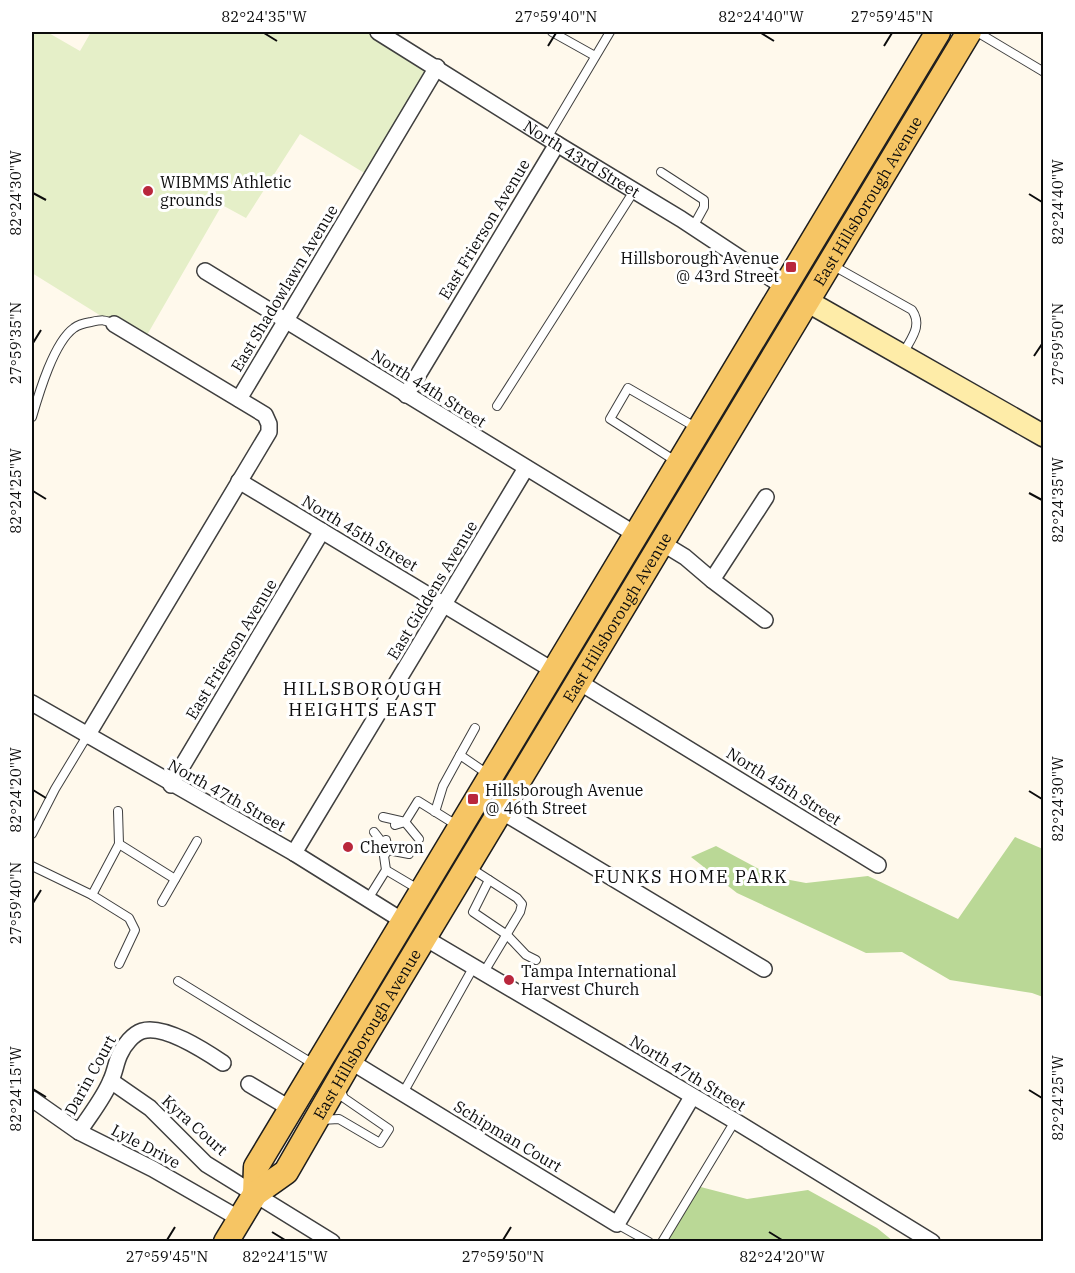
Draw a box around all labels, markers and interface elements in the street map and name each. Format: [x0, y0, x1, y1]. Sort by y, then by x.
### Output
text: 82°24'35"W [221, 7, 307, 26]
text: 27°59'40"N [515, 7, 597, 26]
text: 82°24'40"W [718, 7, 804, 26]
text: 27°59'45"N [851, 7, 933, 26]
street label: East Hillsborough Avenue [809, 112, 926, 289]
street label: North 43rd Street [520, 116, 644, 202]
text: 82°24'30"W [6, 150, 25, 236]
street label: East Frierson Avenue [434, 155, 534, 303]
text: 82°24'40"W [1048, 159, 1067, 245]
place label: WIBMMS Athletic grounds [160, 172, 291, 210]
marker: WIBMMS Athletic grounds [141, 184, 155, 198]
street label: East Shadowlawn Avenue [226, 201, 342, 375]
place label: Hillsborough Avenue @ 43rd Street [621, 248, 779, 286]
marker: Hillsborough Avenue @ 43rd Street [784, 260, 798, 274]
text: 27°59'35"N [6, 302, 25, 384]
text: 27°59'50"N [1048, 303, 1067, 385]
street label: North 44th Street [368, 345, 490, 431]
text: 82°24'25"W [6, 448, 25, 534]
text: 82°24'35"W [1048, 457, 1067, 543]
street label: North 45th Street [298, 491, 422, 576]
street label: East Giddens Avenue [383, 517, 481, 663]
street label: East Hillsborough Avenue [558, 529, 676, 706]
street label: East Frierson Avenue [181, 575, 281, 723]
district label: HILLSBOROUGH HEIGHTS EAST [283, 677, 443, 721]
street label: North 45th Street [723, 743, 845, 829]
text: 82°24'20"W [6, 747, 25, 833]
street label: North 47th Street [165, 754, 290, 836]
text: 82°24'30"W [1048, 756, 1067, 842]
place label: Hillsborough Avenue @ 46th Street [485, 780, 643, 818]
marker: Hillsborough Avenue @ 46th Street [466, 792, 480, 806]
place label: Chevron [360, 837, 424, 857]
marker: Chevron [341, 840, 355, 854]
text: 27°59'40"N [6, 862, 25, 944]
district label: FUNKS HOME PARK [594, 865, 788, 888]
street label: East Hillsborough Avenue [309, 945, 425, 1123]
place label: Tampa International Harvest Church [521, 961, 677, 999]
marker: Tampa International Harvest Church [502, 973, 516, 987]
street label: Darin Court [60, 1031, 120, 1118]
street label: North 47th Street [626, 1031, 750, 1116]
text: 82°24'15"W [6, 1046, 25, 1132]
text: 82°24'25"W [1048, 1055, 1067, 1141]
street label: Kyra Court [158, 1090, 232, 1160]
street label: Schipman Court [450, 1096, 566, 1176]
street label: Lyle Drive [108, 1120, 184, 1172]
text: 27°59'45"N [126, 1247, 208, 1266]
text: 82°24'15"W [242, 1247, 328, 1266]
text: 27°59'50"N [462, 1247, 544, 1266]
text: 82°24'20"W [739, 1247, 825, 1266]

